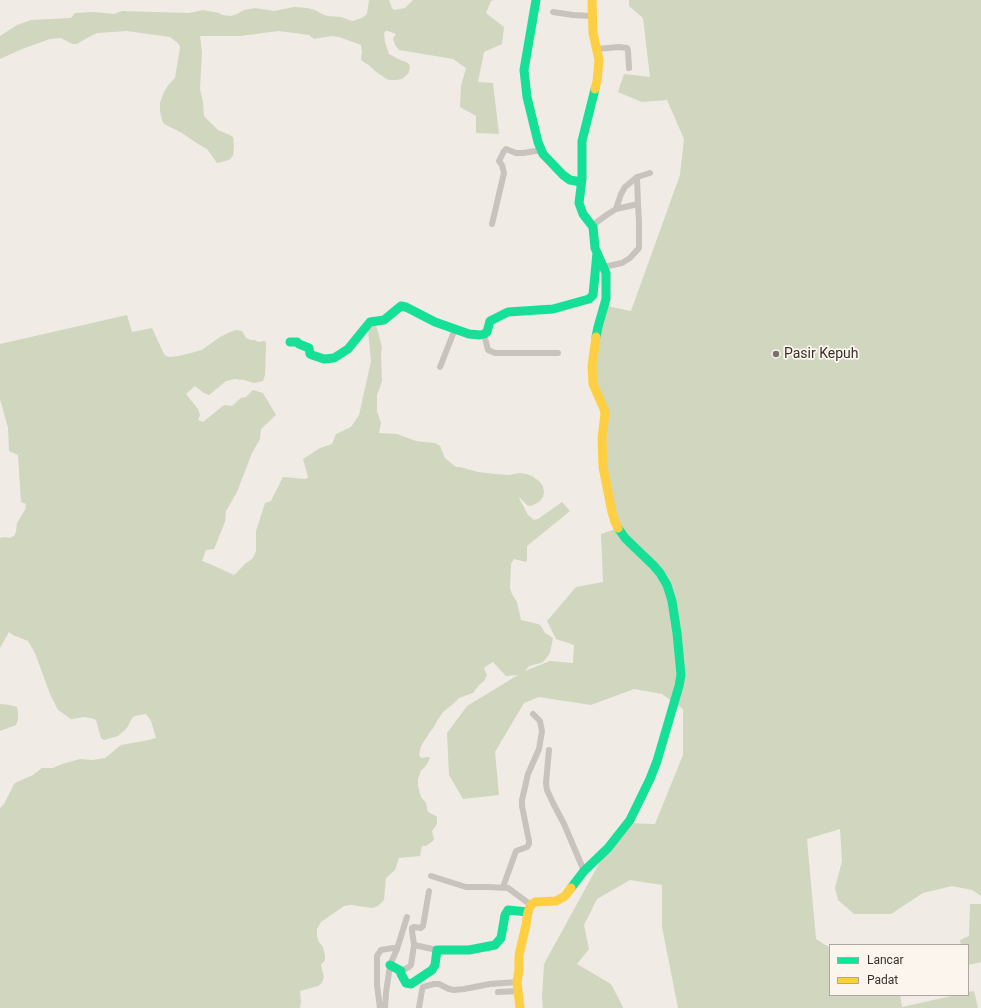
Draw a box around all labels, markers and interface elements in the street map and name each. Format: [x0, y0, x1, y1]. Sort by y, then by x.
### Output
place label: Pasir Kepuh [784, 346, 859, 362]
marker: Pasir Kepuh [771, 349, 781, 359]
legend [829, 944, 969, 996]
text: Lancar [867, 953, 904, 967]
text: Padat [867, 973, 898, 987]

